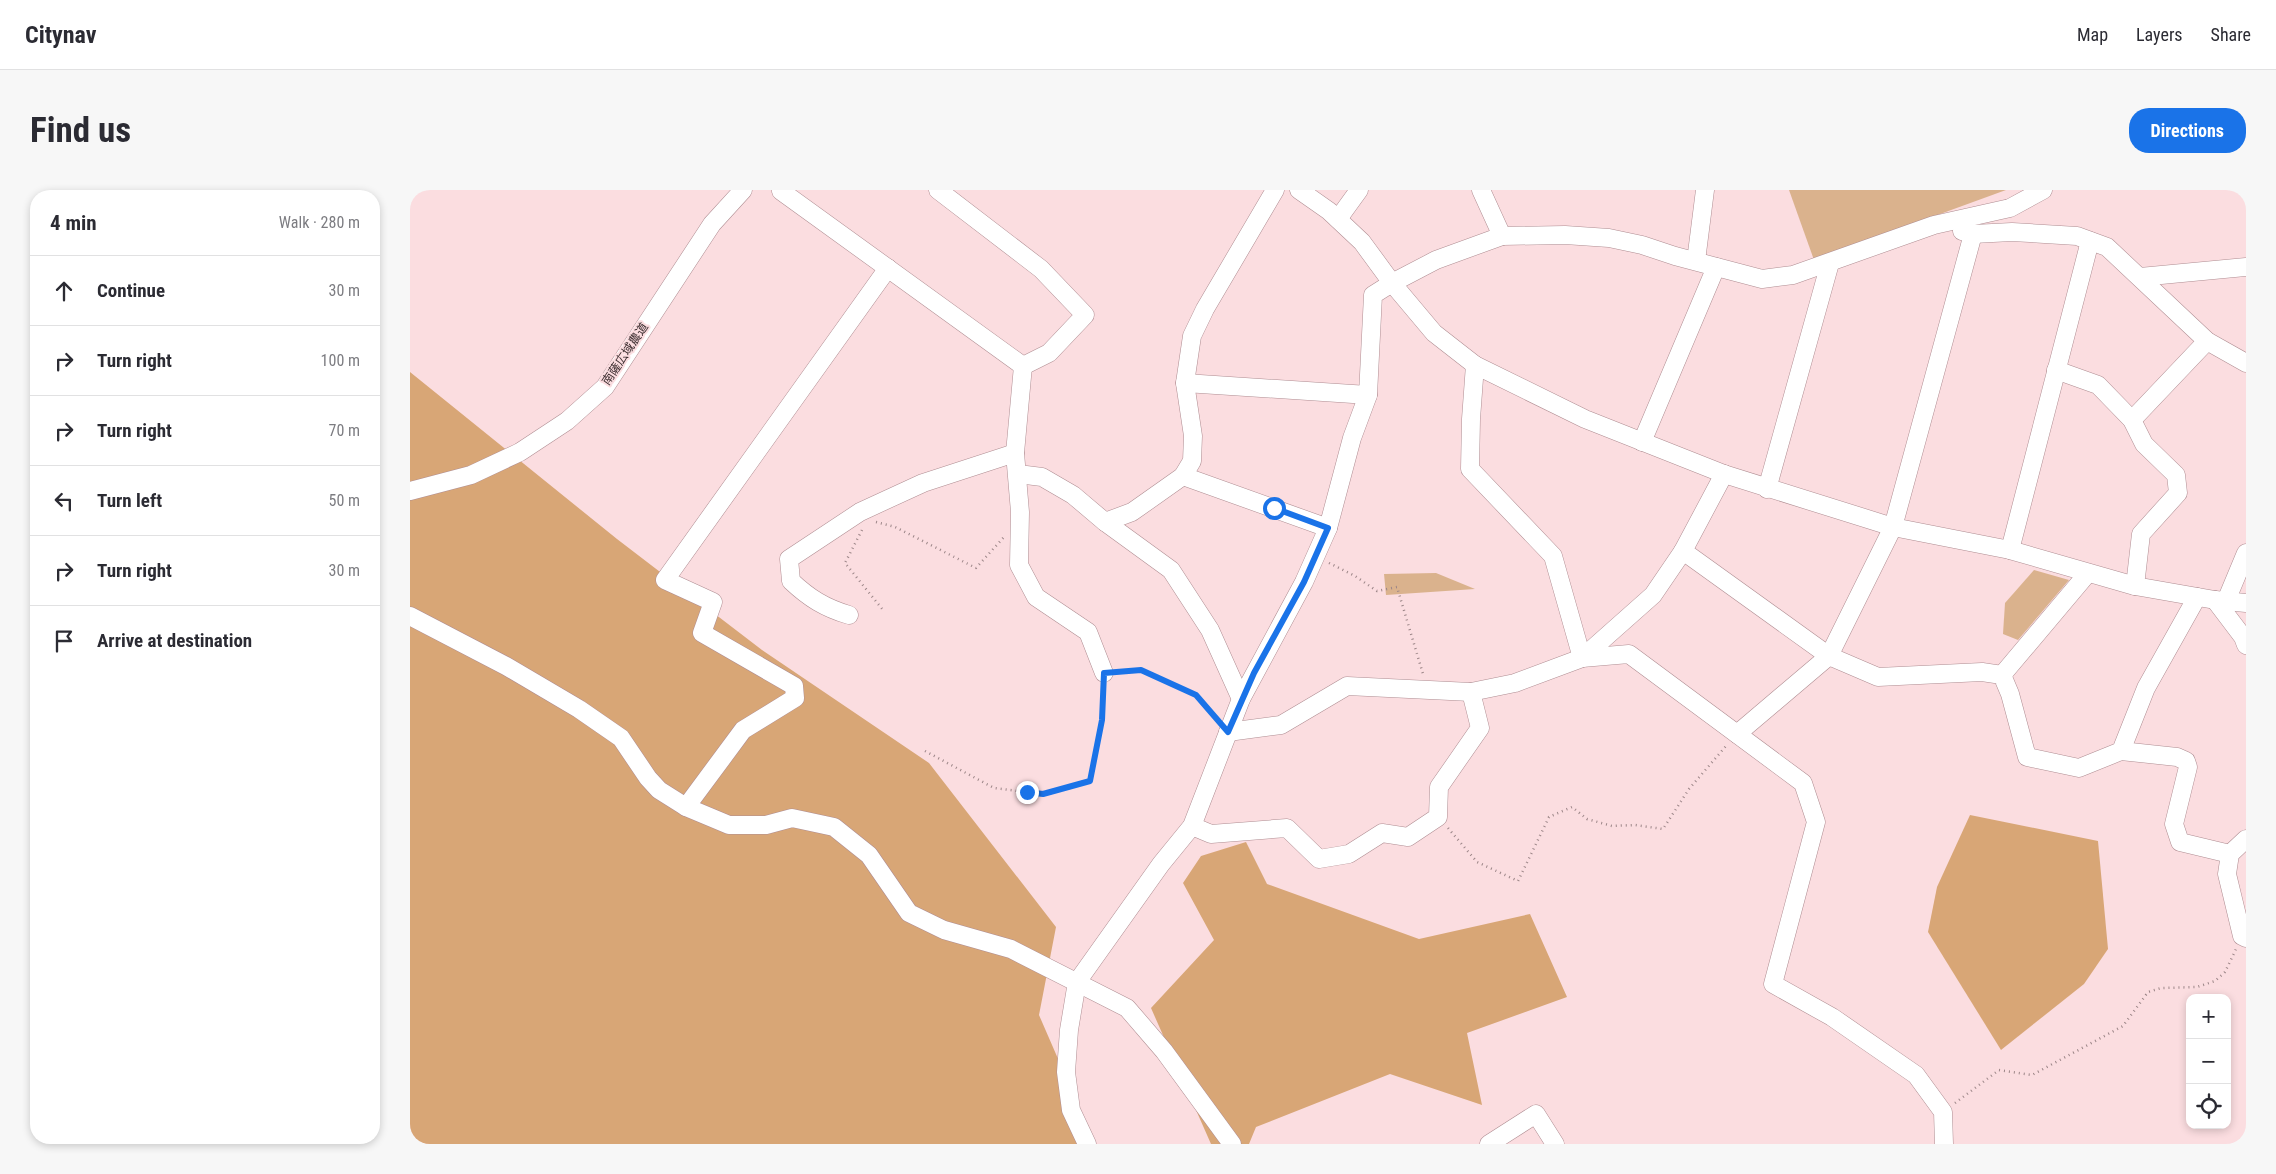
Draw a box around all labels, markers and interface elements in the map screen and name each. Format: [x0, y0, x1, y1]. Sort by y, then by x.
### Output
text: Citynav [25, 21, 96, 49]
text: Map [2077, 24, 2108, 45]
text: Layers [2136, 24, 2183, 45]
text: Share [2211, 24, 2251, 45]
button: Directions [2129, 108, 2246, 153]
text: Find us [30, 110, 131, 151]
text: 4 min [50, 211, 97, 235]
text: Walk · 280 m [279, 213, 360, 232]
icon: ahead [50, 277, 78, 305]
text: Continue [97, 279, 165, 302]
text: 30 m [328, 281, 360, 300]
street label: 南薩広域農道 [599, 320, 651, 388]
icon: right [50, 347, 78, 375]
text: Turn right [97, 349, 172, 372]
text: 100 m [321, 351, 360, 370]
icon: right [50, 417, 78, 445]
text: Turn right [97, 419, 172, 442]
text: 70 m [328, 421, 360, 440]
icon: left [50, 487, 78, 515]
text: Turn left [97, 489, 162, 512]
text: 50 m [328, 491, 360, 510]
route start [1263, 497, 1286, 520]
icon: right [50, 557, 78, 585]
text: Turn right [97, 559, 172, 582]
text: 30 m [328, 561, 360, 580]
icon: arrive [50, 627, 78, 655]
text: Arrive at destination [97, 629, 252, 652]
route end [1016, 781, 1039, 804]
map controls [2186, 994, 2231, 1129]
button: + [2186, 994, 2231, 1039]
button: − [2186, 1039, 2231, 1084]
button: locate [2186, 1084, 2231, 1129]

